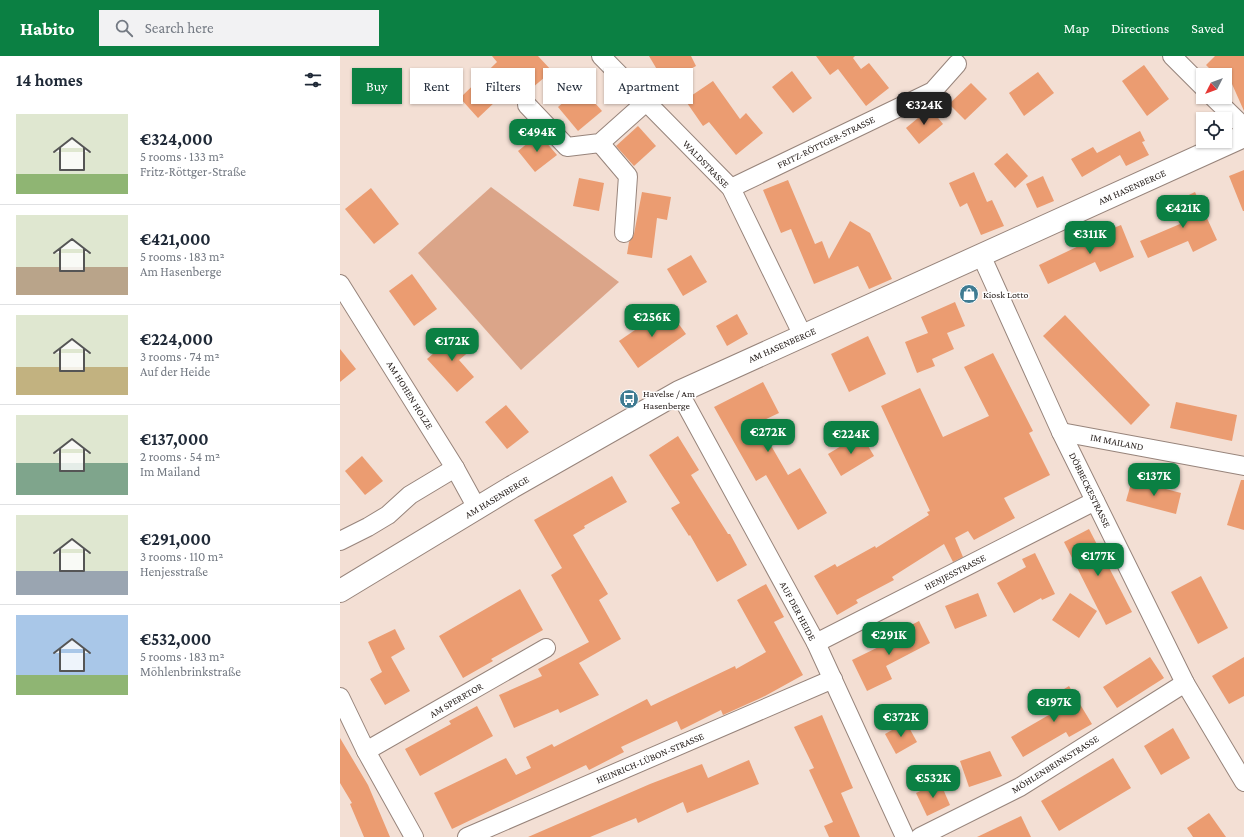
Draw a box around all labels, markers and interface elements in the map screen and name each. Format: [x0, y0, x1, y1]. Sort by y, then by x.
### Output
search box [99, 10, 379, 46]
icon: search [113, 17, 135, 39]
text: Habito [20, 18, 75, 39]
text: Search here [145, 20, 214, 36]
text: Map [1064, 20, 1089, 36]
text: Directions [1111, 20, 1169, 36]
text: Saved [1191, 20, 1224, 36]
chip: Buy [352, 68, 402, 104]
chip: Rent [410, 68, 463, 104]
chip: Filters [471, 68, 535, 104]
chip: New [543, 68, 596, 104]
chip: Apartment [604, 68, 693, 104]
north arrow [1196, 68, 1232, 104]
map controls [1196, 68, 1232, 148]
icon: filters [302, 69, 324, 91]
text: 14 homes [16, 71, 83, 90]
pin: €324K [896, 92, 952, 126]
text: €324K [906, 97, 942, 112]
button: locate [1196, 112, 1232, 148]
street label: FRITZ-RÖTTGER-STRASSE [775, 113, 877, 170]
pin: €494K [509, 119, 565, 153]
text: €494K [518, 124, 556, 139]
icon: home [48, 130, 96, 178]
text: €324,000 [140, 130, 213, 149]
street label: WALDSTRASSE [681, 138, 732, 190]
text: 5 rooms · 133 m² [140, 149, 224, 164]
text: Fritz-Röttger-Straße [140, 164, 246, 179]
street label: AM HASENBERGE [1096, 167, 1168, 207]
pin: €421K [1155, 195, 1211, 229]
text: €421K [1165, 200, 1201, 215]
pin: €311K [1062, 221, 1118, 255]
text: €311K [1074, 226, 1106, 241]
text: €421,000 [140, 230, 211, 249]
icon: home [48, 231, 96, 279]
text: 5 rooms · 183 m² [140, 249, 225, 264]
text: Am Hasenberge [140, 264, 221, 279]
shop icon: Kiosk Lotto [958, 283, 980, 305]
place label: Kiosk Lotto [983, 289, 1028, 300]
pin: €256K [624, 304, 680, 338]
text: €256K [634, 309, 670, 324]
street label: AM HASENBERGE [746, 325, 818, 365]
pin: €172K [424, 328, 480, 362]
text: €224,000 [140, 330, 213, 349]
icon: home [48, 331, 96, 379]
text: €172K [435, 333, 469, 348]
text: 3 rooms · 74 m² [140, 349, 220, 364]
street label: AM HOHEN HOLZE [385, 359, 436, 432]
text: Auf der Heide [140, 364, 210, 379]
bus stop icon: Havelse / Am Hasenberge [618, 388, 640, 410]
place label: Havelse / Am Hasenberge [643, 388, 695, 411]
pin: €272K [740, 419, 796, 453]
pin: €224K [823, 421, 879, 455]
text: €272K [750, 424, 786, 439]
text: €224K [833, 426, 869, 441]
text: €137,000 [140, 430, 209, 449]
icon: home [48, 431, 96, 479]
street label: IM MAILAND [1089, 431, 1145, 453]
text: 2 rooms · 54 m² [140, 449, 220, 464]
street label: DÖBBECKESTRASSE [1067, 451, 1113, 530]
pin: €137K [1126, 463, 1182, 497]
text: Im Mailand [140, 464, 200, 479]
text: €137K [1137, 468, 1171, 483]
street label: AM HASENBERGE [463, 473, 532, 520]
text: €291,000 [140, 530, 211, 549]
icon: home [48, 531, 96, 579]
pin: €177K [1070, 543, 1126, 577]
text: €177K [1081, 548, 1115, 563]
text: 3 rooms · 110 m² [140, 549, 223, 564]
street label: HENJESSTRASSE [922, 552, 988, 592]
text: Henjesstraße [140, 564, 208, 579]
street label: AUF DER HEIDE [778, 580, 818, 643]
pin: €291K [861, 622, 917, 656]
text: €291K [871, 627, 907, 642]
text: €532,000 [140, 630, 211, 649]
icon: home [48, 631, 96, 679]
text: 5 rooms · 183 m² [140, 649, 225, 664]
text: Möhlenbrinkstraße [140, 664, 241, 679]
street label: AM SPERRTOR [428, 680, 485, 720]
pin: €197K [1026, 689, 1082, 723]
text: €197K [1037, 694, 1071, 709]
pin: €372K [873, 704, 929, 738]
text: €372K [883, 709, 919, 724]
street label: HEINRICH-LÜBON-STRASSE [595, 730, 706, 786]
street label: MÖHLENBRINKSTRASSE [1009, 732, 1101, 795]
pin: €532K [905, 765, 961, 799]
text: €532K [915, 770, 951, 785]

